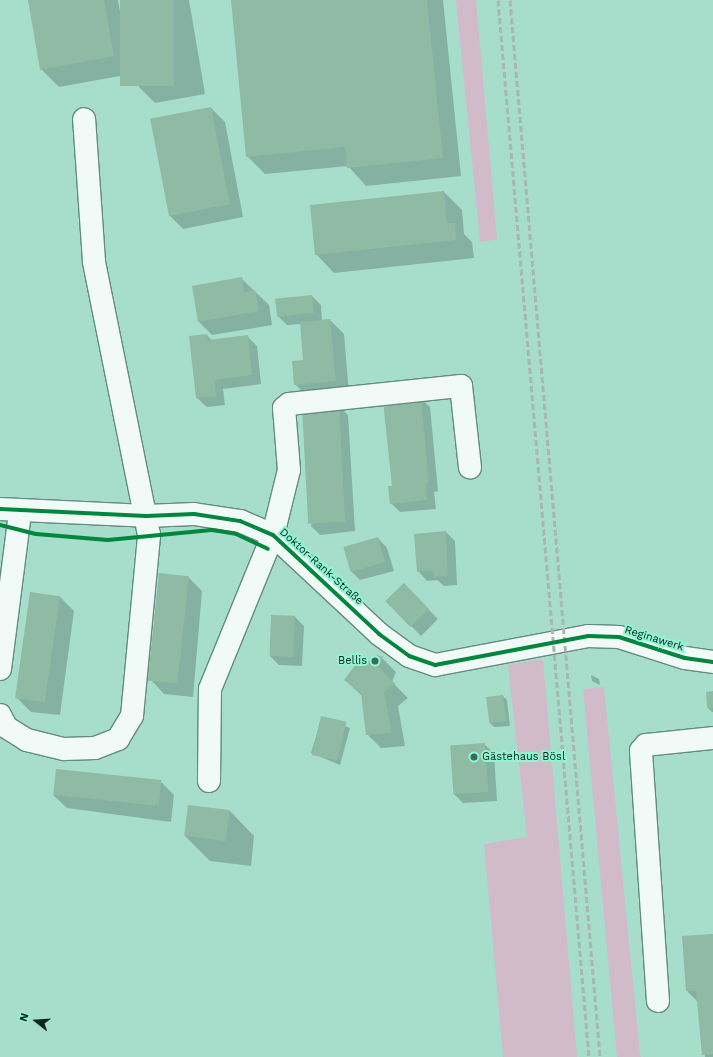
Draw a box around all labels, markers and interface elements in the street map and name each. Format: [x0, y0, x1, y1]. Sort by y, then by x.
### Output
street label: Doktor-Rank-Straße [276, 526, 366, 608]
street label: Reginawerk [623, 624, 685, 654]
place label: Bellis [338, 654, 367, 668]
marker: Bellis [370, 656, 380, 666]
place label: Gästehaus Bösl [482, 750, 565, 764]
marker: Gästehaus Bösl [469, 752, 479, 762]
north arrow [16, 1001, 56, 1041]
text: N [17, 1012, 31, 1023]

